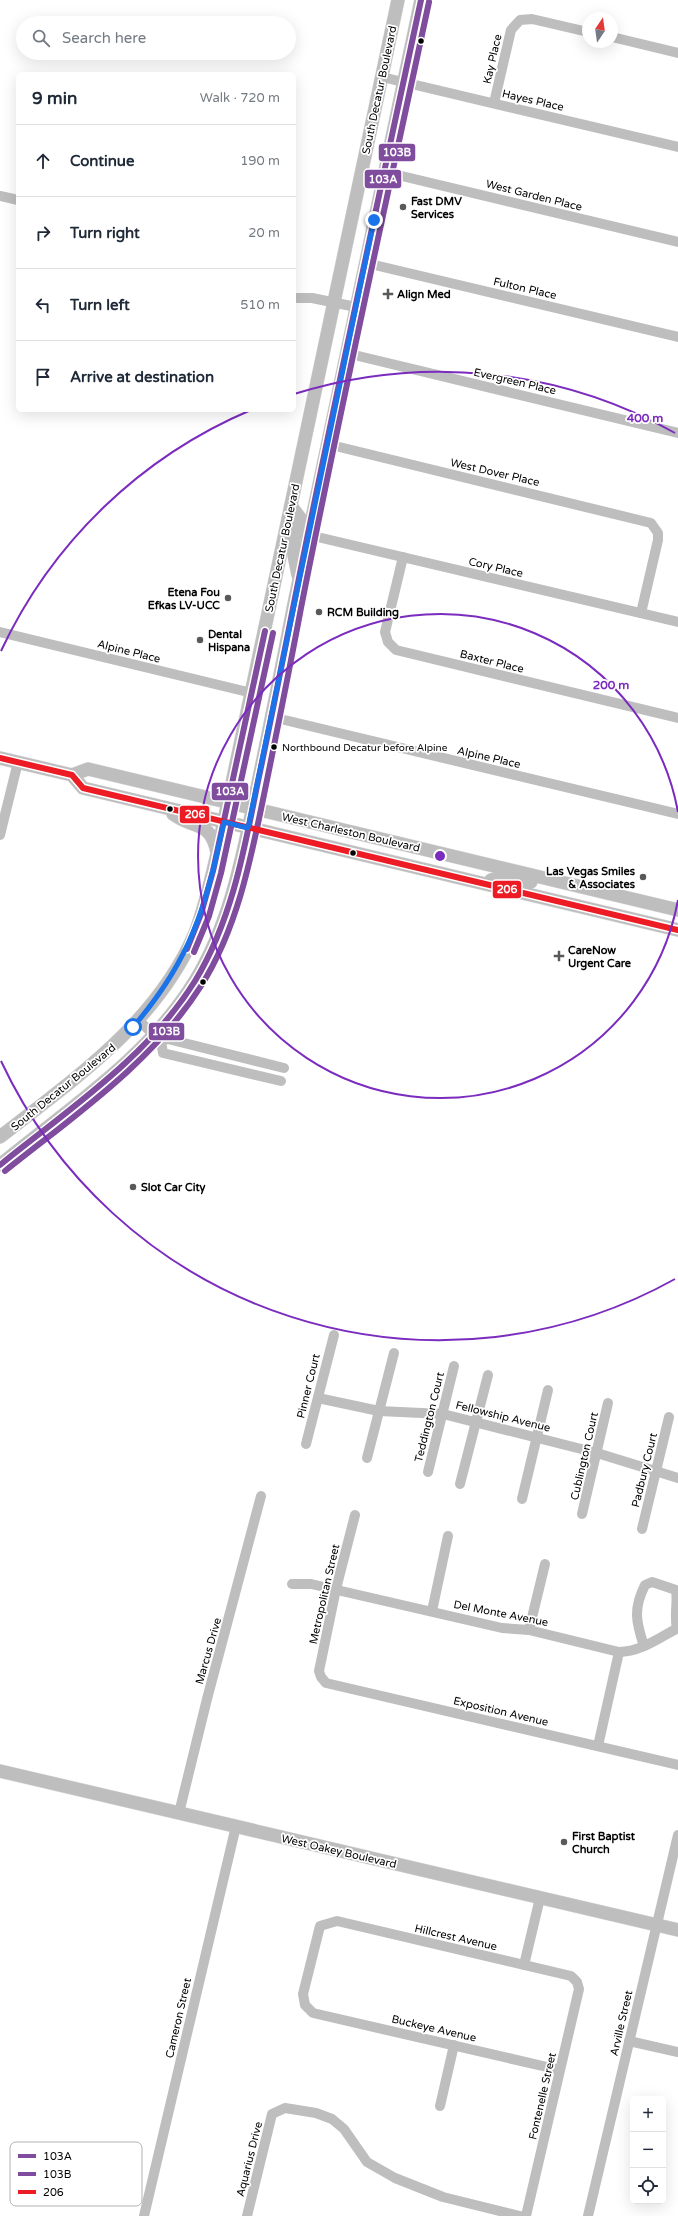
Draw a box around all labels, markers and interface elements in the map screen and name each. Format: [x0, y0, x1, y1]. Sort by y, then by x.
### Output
north arrow [582, 12, 618, 48]
search box [16, 16, 296, 60]
street label: South Decatur Boulevard [360, 25, 399, 155]
icon: search [30, 27, 52, 49]
text: Search here [62, 29, 146, 47]
street label: Kay Place [480, 33, 505, 85]
unlabelled marker [416, 36, 426, 46]
street label: Hayes Place [501, 87, 565, 114]
text: 9 min [32, 88, 77, 109]
text: Walk · 720 m [200, 90, 280, 106]
line badge: 103B [378, 143, 416, 162]
text: 103B [383, 146, 412, 159]
icon: ahead [32, 150, 54, 172]
text: Continue [70, 152, 134, 170]
text: 190 m [240, 153, 280, 169]
line badge: 103A [364, 169, 402, 189]
text: 103A [369, 173, 397, 186]
street label: West Garden Place [484, 177, 583, 214]
place label: Fast DMV Services [411, 195, 462, 221]
marker: Fast DMV Services [398, 202, 408, 212]
route end [365, 211, 383, 229]
icon: right [32, 222, 54, 244]
text: Turn right [70, 224, 140, 242]
text: 20 m [248, 225, 280, 241]
street label: Fulton Place [492, 275, 558, 302]
marker: Align Med [382, 288, 394, 300]
place label: Align Med [397, 288, 451, 302]
icon: left [32, 294, 54, 316]
text: Turn left [70, 296, 130, 314]
text: 510 m [240, 297, 280, 313]
icon: arrive [32, 366, 54, 388]
street label: Evergreen Place [472, 366, 557, 397]
text: Arrive at destination [70, 368, 214, 386]
text: 400 m [627, 411, 663, 425]
street label: West Dover Place [449, 456, 541, 489]
street label: South Decatur Boulevard [263, 483, 302, 613]
street label: Cory Place [467, 555, 524, 580]
place label: Etena Fou Efkas LV-UCC [148, 586, 220, 612]
marker: Etena Fou Efkas LV-UCC [223, 593, 233, 603]
place label: RCM Building [327, 606, 399, 620]
marker: RCM Building [314, 607, 324, 617]
place label: Dental Hispana [208, 628, 250, 655]
marker: Dental Hispana [195, 635, 205, 645]
street label: Alpine Place [96, 637, 162, 666]
street label: Baxter Place [459, 647, 525, 676]
text: 200 m [593, 678, 629, 692]
marker: Northbound Decatur before Alpine [269, 742, 279, 752]
place label: Northbound Decatur before Alpine [282, 742, 448, 754]
street label: Alpine Place [456, 744, 522, 771]
line badge: 103A [211, 782, 249, 801]
text: 103A [216, 785, 244, 798]
unlabelled marker [165, 804, 175, 814]
line badge: 206 [179, 805, 210, 824]
text: 206 [185, 808, 205, 821]
street label: West Charleston Boulevard [281, 810, 421, 855]
unlabelled marker [348, 848, 358, 858]
centre of rings [433, 849, 447, 863]
place label: Las Vegas Smiles & Associates [546, 865, 636, 891]
marker: Las Vegas Smiles & Associates [638, 872, 648, 882]
line badge: 206 [492, 880, 522, 899]
text: 206 [497, 883, 517, 896]
place label: CareNow Urgent Care [568, 944, 632, 971]
marker: CareNow Urgent Care [553, 950, 565, 962]
unlabelled marker [198, 977, 208, 987]
route start [124, 1018, 142, 1036]
line badge: 103B [148, 1022, 185, 1041]
text: 103B [152, 1025, 181, 1038]
street label: South Decatur Boulevard [8, 1041, 118, 1134]
place label: Slot Car City [141, 1181, 206, 1195]
marker: Slot Car City [128, 1182, 138, 1192]
street label: Pinner Court [294, 1353, 323, 1420]
street label: Teddington Court [412, 1371, 447, 1463]
street label: Fellowship Avenue [454, 1398, 552, 1435]
street label: Cublington Court [568, 1411, 601, 1501]
street label: Padbury Court [629, 1432, 660, 1509]
street label: Metropolitan Street [307, 1543, 342, 1645]
street label: Del Monte Avenue [452, 1598, 549, 1629]
street label: Marcus Drive [193, 1616, 224, 1686]
street label: Exposition Avenue [452, 1694, 550, 1729]
place label: First Baptist Church [572, 1830, 636, 1856]
street label: West Oakey Boulevard [280, 1832, 398, 1871]
marker: First Baptist Church [559, 1837, 569, 1847]
street label: Hillcrest Avenue [413, 1922, 498, 1953]
street label: Cameron Street [163, 1977, 194, 2059]
street label: Arville Street [608, 1989, 635, 2057]
street label: Buckeye Avenue [390, 2012, 477, 2045]
street label: Fontenelle Street [526, 2051, 559, 2141]
map controls [630, 2096, 666, 2204]
button: + [630, 2096, 666, 2132]
street label: Aquarius Drive [234, 2120, 265, 2198]
button: − [630, 2132, 666, 2168]
legend [10, 2142, 142, 2206]
text: 103A [43, 2150, 72, 2163]
text: 103B [43, 2168, 72, 2181]
button: locate [630, 2168, 666, 2204]
text: 206 [43, 2186, 64, 2199]

